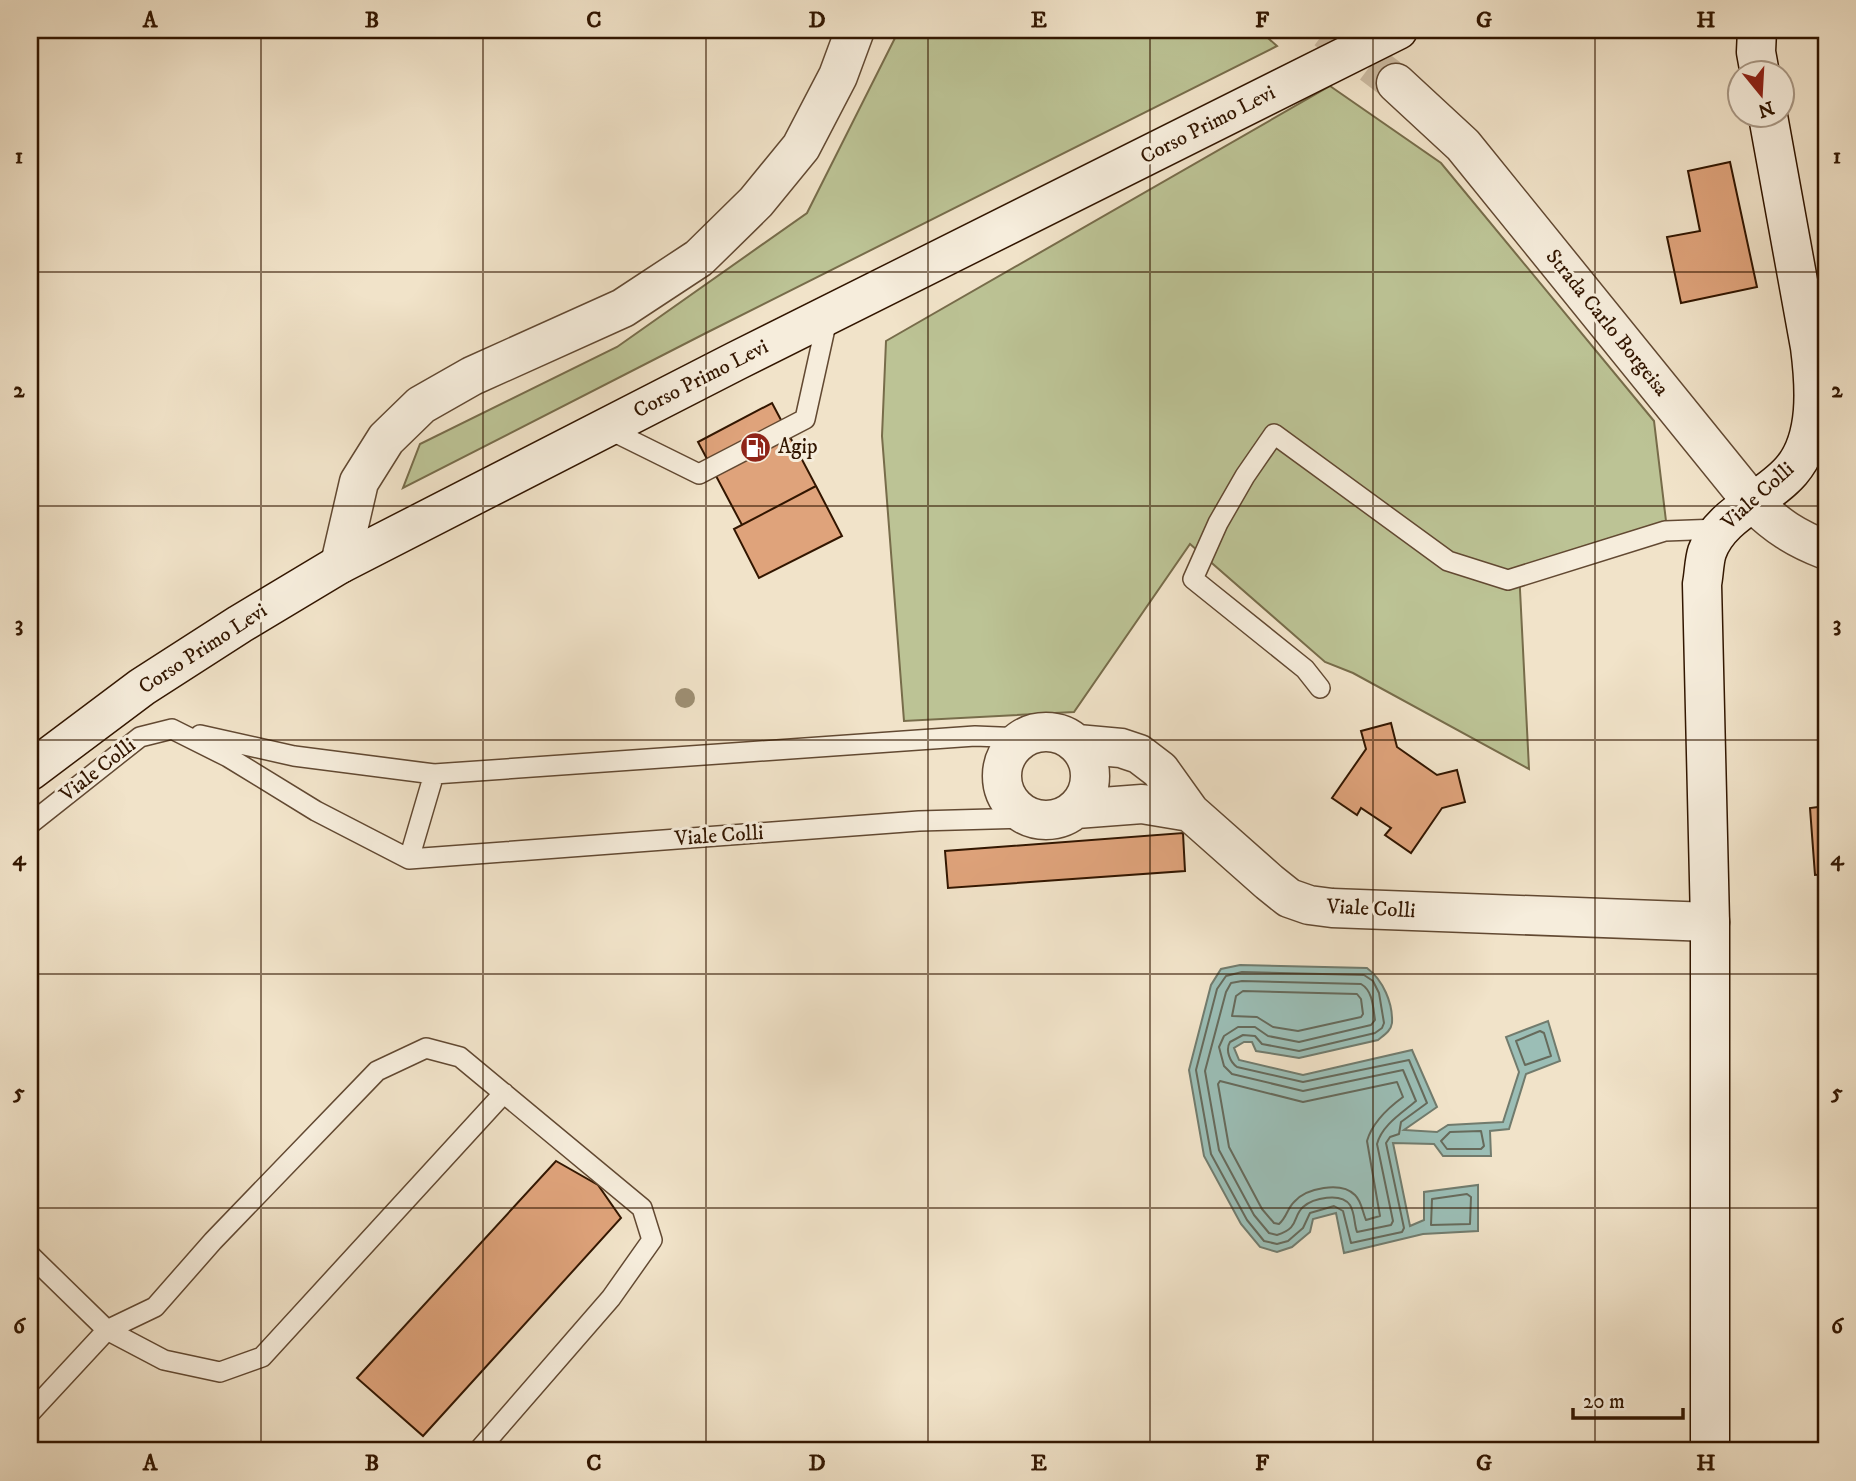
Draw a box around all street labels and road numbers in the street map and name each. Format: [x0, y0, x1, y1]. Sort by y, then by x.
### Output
street label: Corso Primo Levi [1136, 80, 1280, 170]
street label: Strada Carlo Borgeisa [1540, 244, 1674, 402]
street label: Corso Primo Levi [629, 334, 773, 424]
street label: Viale Colli [1715, 457, 1800, 536]
street label: Corso Primo Levi [134, 598, 272, 700]
street label: Viale Colli [54, 732, 141, 808]
street label: Viale Colli [673, 820, 764, 852]
street label: Viale Colli [1325, 894, 1416, 924]

